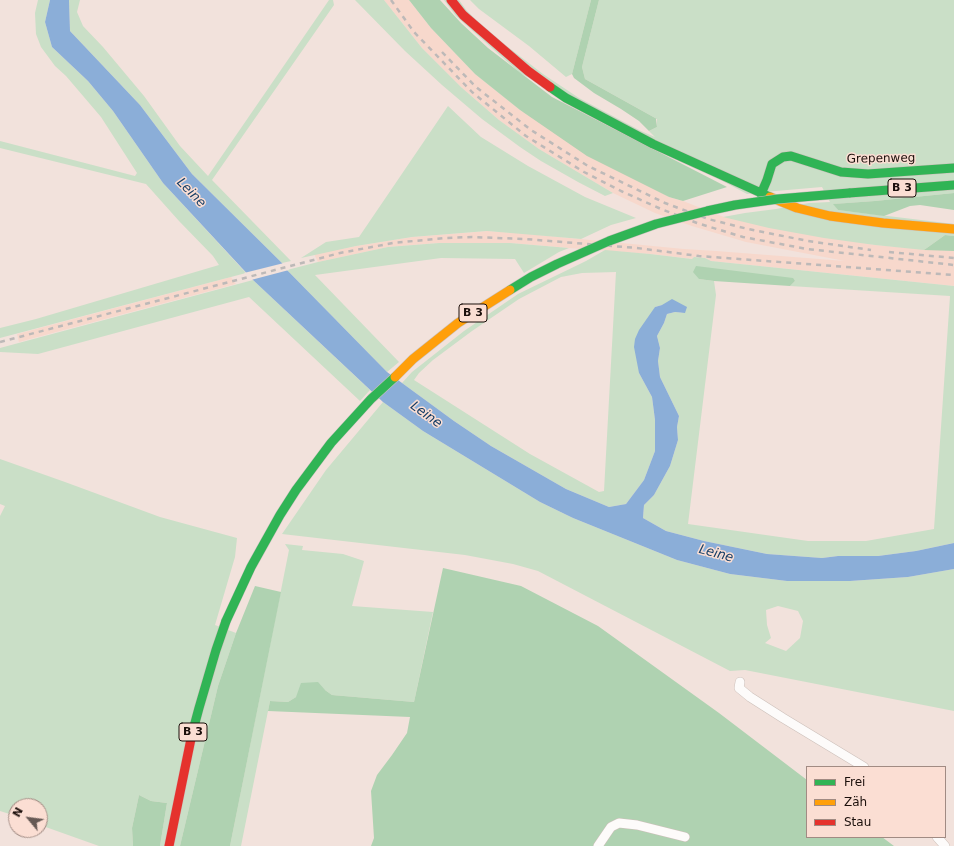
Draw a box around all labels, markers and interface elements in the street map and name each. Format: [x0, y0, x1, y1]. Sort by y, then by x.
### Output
street label: Grepenweg [846, 151, 916, 167]
water label: Leine [173, 175, 209, 211]
road number: B 3 [888, 179, 916, 197]
road number: B 3 [459, 304, 487, 322]
water label: Leine [407, 398, 445, 432]
water label: Leine [697, 542, 735, 566]
road number: B 3 [179, 723, 207, 741]
legend [806, 766, 946, 838]
text: Frei [844, 775, 865, 789]
text: Zäh [844, 795, 867, 809]
north arrow [8, 798, 48, 838]
text: N [10, 805, 26, 820]
text: Stau [844, 815, 871, 829]

